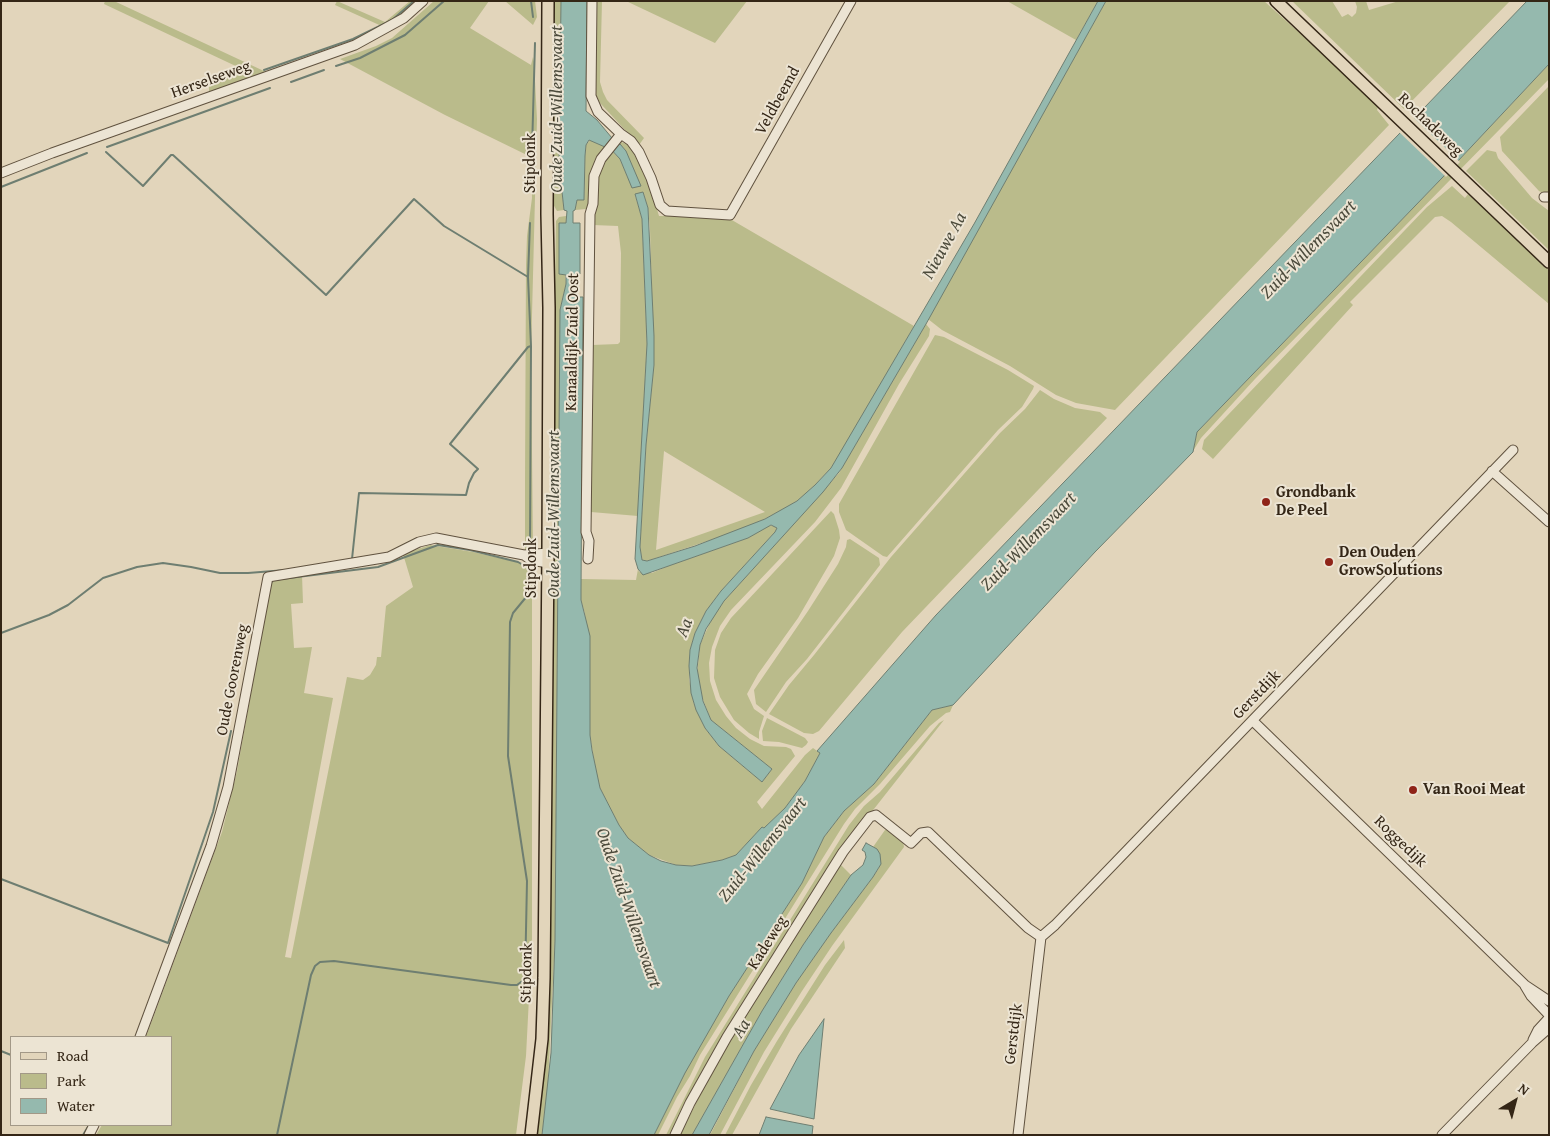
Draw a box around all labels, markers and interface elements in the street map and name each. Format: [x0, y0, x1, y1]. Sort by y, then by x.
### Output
water label: Oude Zuid-Willemsvaart [546, 25, 568, 193]
street label: Herselseweg [169, 57, 253, 103]
street label: Veldbeemd [751, 64, 805, 138]
street label: Rochadeweg [1393, 89, 1467, 161]
street label: Stipdonk [521, 133, 541, 193]
water label: Zuid-Willemsvaart [1257, 196, 1361, 304]
water label: Nieuwe Aa [918, 209, 972, 283]
street label: Kanaaldijk Zuid Oost [562, 273, 584, 411]
water label: Oude Zuid-Willemsvaart [543, 430, 565, 598]
place label: Grondbank De Peel [1276, 483, 1355, 521]
water label: Zuid-Willemsvaart [977, 488, 1081, 596]
marker: Grondbank De Peel [1260, 496, 1272, 508]
street label: Stipdonk [522, 538, 542, 598]
place label: Den Ouden GrowSolutions [1339, 543, 1443, 581]
marker: Den Ouden GrowSolutions [1323, 556, 1335, 568]
water label: Aa [672, 615, 698, 641]
street label: Oude Goorenweg [213, 623, 253, 737]
street label: Gerstdijk [1229, 666, 1285, 724]
place label: Van Rooi Meat [1423, 780, 1525, 800]
marker: Van Rooi Meat [1407, 784, 1419, 796]
water label: Zuid-Willemsvaart [714, 793, 812, 907]
street label: Roggedijk [1370, 812, 1430, 872]
water label: Oude Zuid-Willemsvaart [591, 825, 665, 991]
street label: Kadeweg [744, 913, 792, 973]
street label: Stipdonk [517, 943, 537, 1003]
street label: Gerstdijk [1001, 1003, 1027, 1065]
water label: Aa [728, 1016, 756, 1042]
legend [10, 1036, 172, 1126]
text: Road [57, 1045, 88, 1066]
text: Park [57, 1070, 86, 1091]
north arrow [1490, 1076, 1540, 1126]
text: N [1514, 1078, 1534, 1100]
text: Water [57, 1095, 95, 1116]

